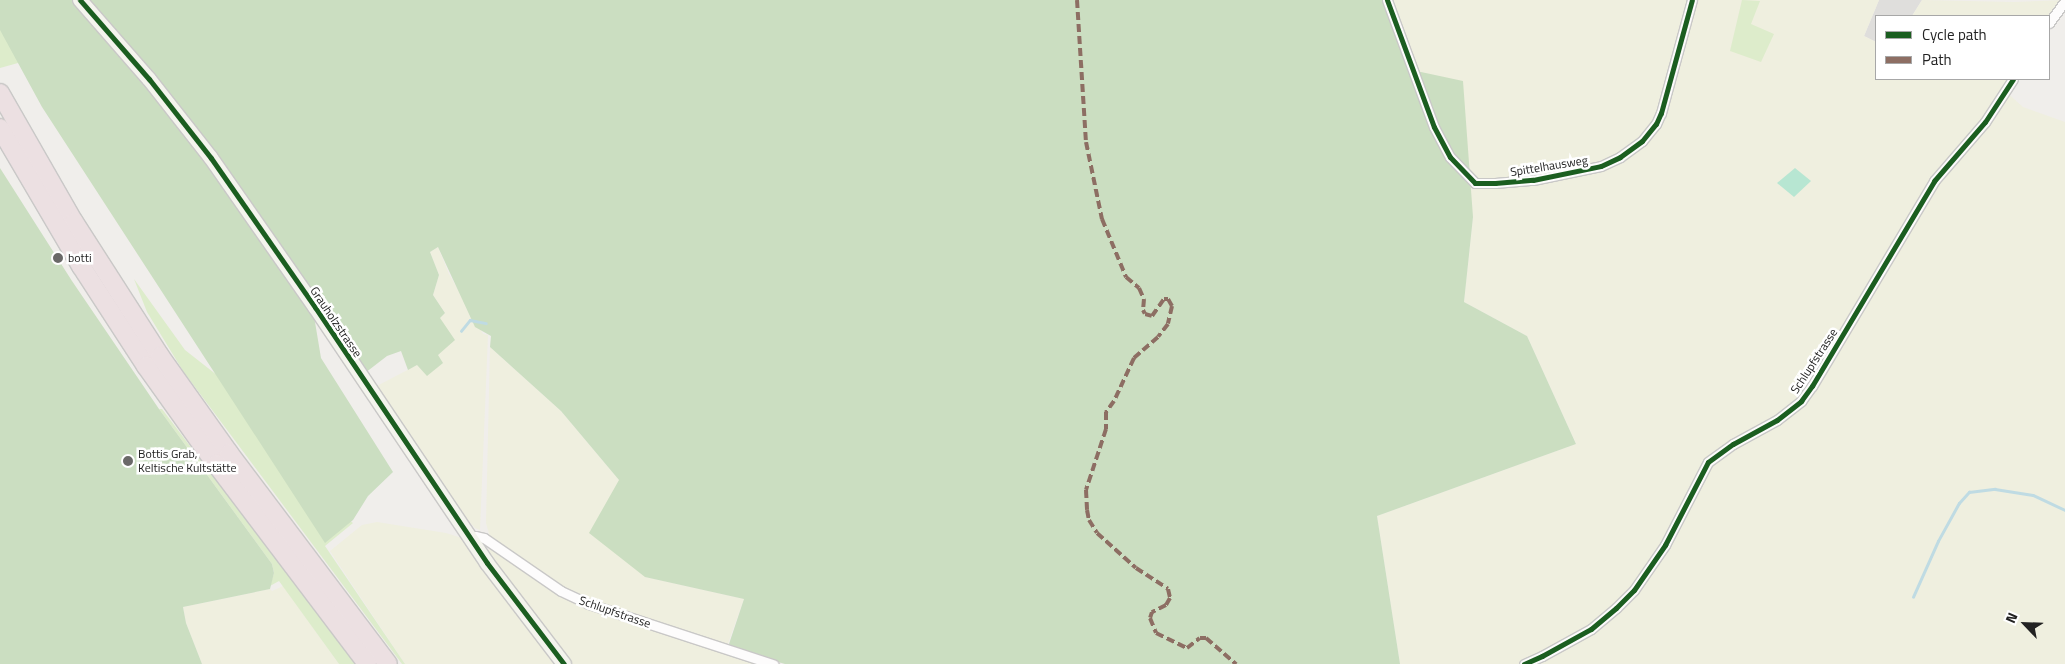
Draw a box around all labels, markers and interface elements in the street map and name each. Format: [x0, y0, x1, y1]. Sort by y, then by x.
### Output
legend [1875, 15, 2050, 80]
text: Cycle path [1922, 23, 1987, 46]
text: Path [1922, 48, 1952, 71]
street label: Spittelhausweg [1509, 153, 1589, 179]
place label: botti [68, 251, 92, 265]
marker: botti [52, 252, 64, 264]
street label: Grauholzstrasse [307, 284, 365, 360]
street label: Schlupfstrasse [1788, 326, 1840, 396]
place label: Bottis Grab, Keltische Kultstätte [138, 447, 237, 475]
marker: Bottis Grab, Keltische Kultstätte [122, 455, 134, 467]
street label: Schlupfstrasse [577, 593, 653, 631]
north arrow [2000, 599, 2050, 649]
text: N [1999, 609, 2022, 626]

